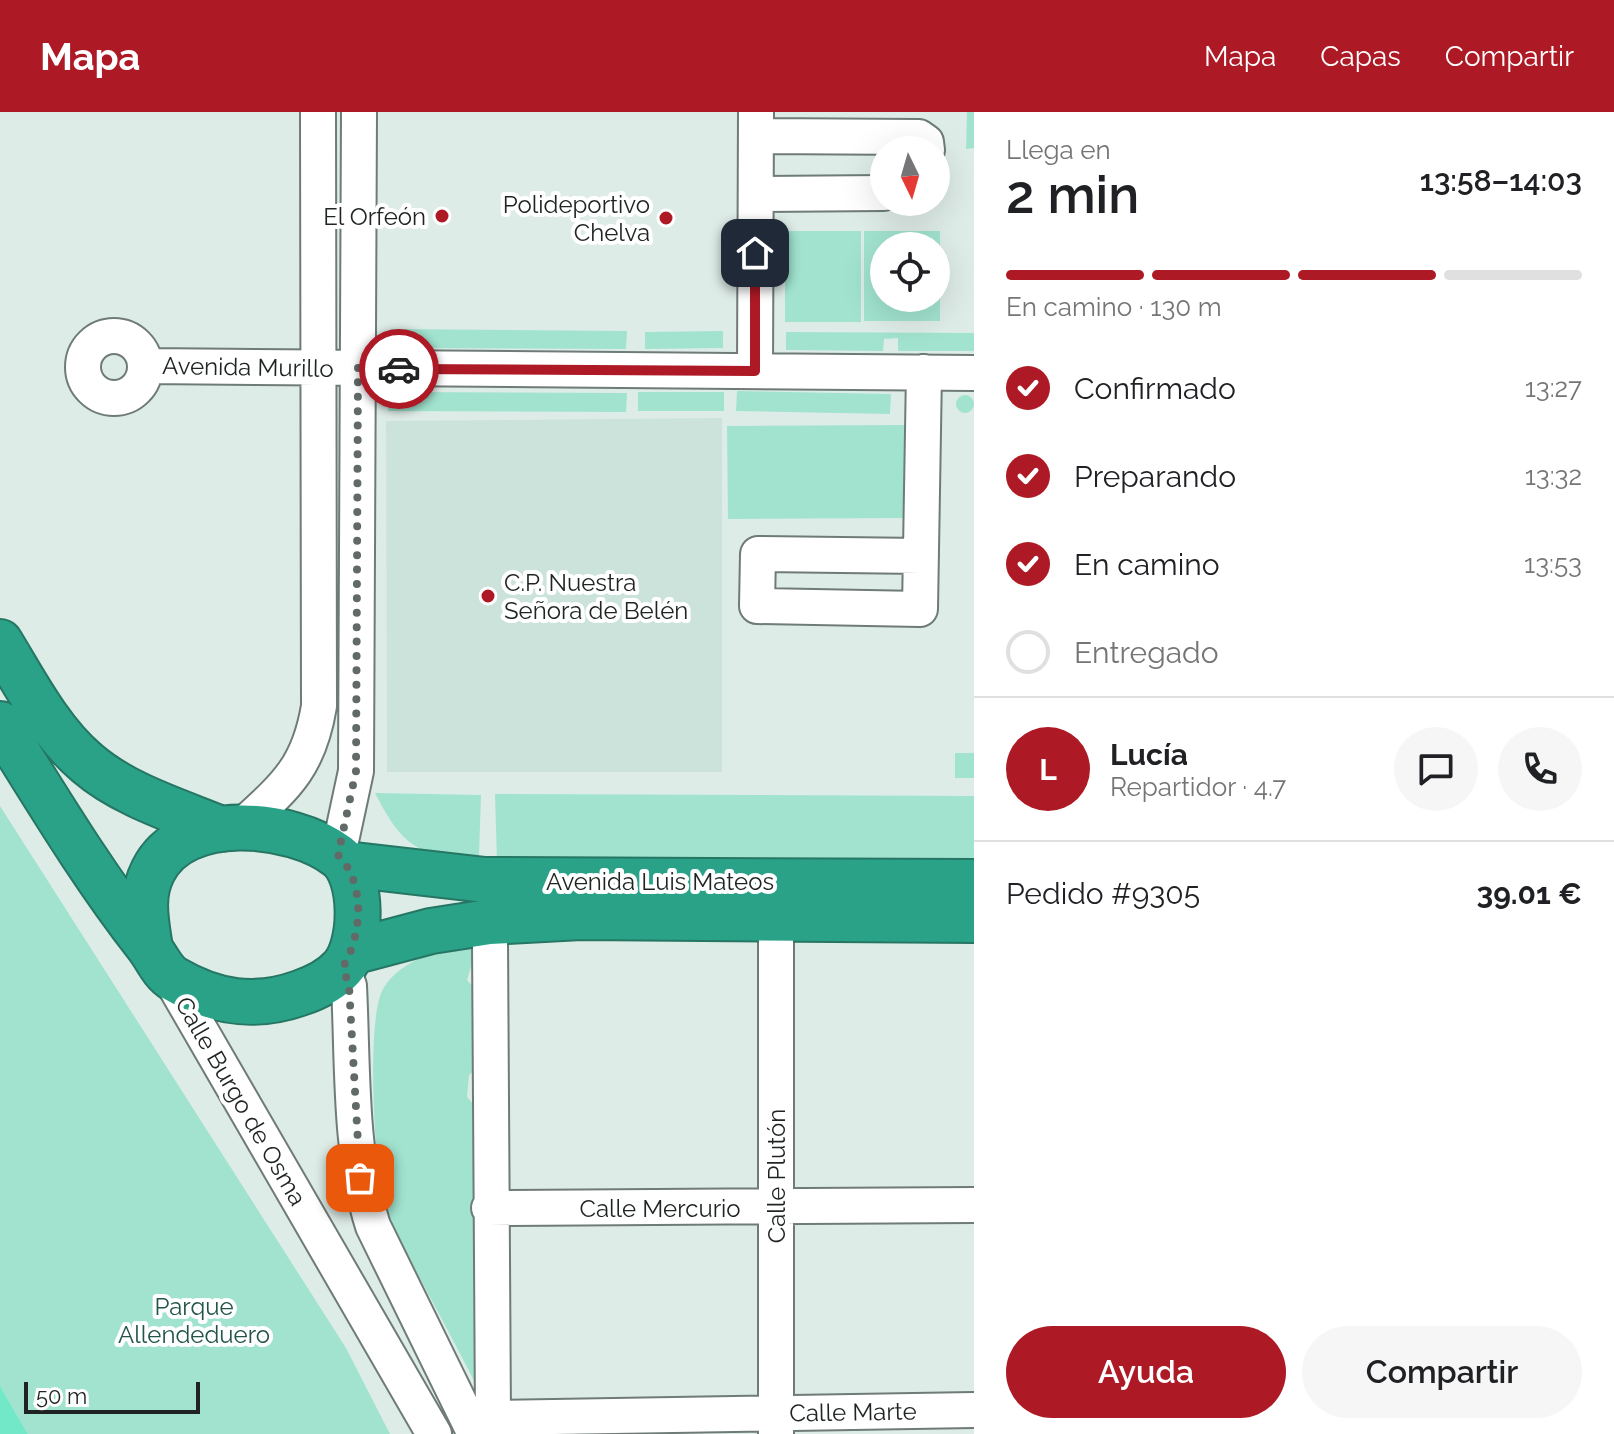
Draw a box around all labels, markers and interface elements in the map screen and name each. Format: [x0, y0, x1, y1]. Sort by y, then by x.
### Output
text: Mapa [40, 34, 140, 79]
text: Mapa [1204, 40, 1276, 73]
text: Capas [1320, 40, 1401, 73]
text: Compartir [1445, 40, 1574, 73]
text: Llega en [1006, 135, 1111, 165]
north arrow [870, 136, 950, 216]
map controls [870, 136, 950, 312]
text: 13:58–14:03 [1420, 163, 1582, 198]
text: 2 min [1006, 164, 1139, 225]
place label: Polideportivo Chelva [503, 190, 650, 247]
place label: El Orfeón [323, 202, 426, 231]
marker: El Orfeón [433, 207, 451, 225]
marker: Polideportivo Chelva [657, 209, 675, 227]
pin [721, 219, 789, 287]
icon: home [733, 231, 777, 275]
button: locate [870, 232, 950, 312]
text: En camino · 130 m [1006, 292, 1222, 322]
courier [359, 329, 439, 409]
icon: car [377, 347, 421, 391]
street label: Avenida Murillo [162, 351, 334, 383]
icon: check [1006, 366, 1050, 410]
text: Confirmado [1074, 371, 1236, 406]
text: 13:27 [1525, 373, 1582, 403]
icon: check [1006, 454, 1050, 498]
text: Preparando [1074, 459, 1236, 494]
text: 13:32 [1525, 461, 1582, 491]
icon: check [1006, 542, 1050, 586]
text: En camino [1074, 547, 1220, 582]
text: 13:53 [1524, 549, 1582, 579]
place label: C.P. Nuestra Señora de Belén [504, 568, 688, 625]
marker: C.P. Nuestra Señora de Belén [479, 587, 497, 605]
text: Entregado [1074, 635, 1219, 670]
button: chat [1394, 727, 1478, 811]
button: phone [1498, 727, 1582, 811]
text: Lucía [1110, 737, 1188, 772]
text: L [1039, 752, 1057, 787]
text: Repartidor · 4.7 [1110, 772, 1286, 802]
street label: Avenida Luis Mateos [546, 867, 774, 896]
text: Pedido #9305 [1006, 876, 1200, 911]
text: 39.01 € [1476, 876, 1582, 911]
street label: Calle Burgo de Osma [169, 991, 313, 1211]
street label: Calle Plutón [762, 1109, 791, 1243]
pin [326, 1144, 394, 1212]
icon: bag [338, 1156, 382, 1200]
street label: Calle Mercurio [579, 1194, 741, 1223]
park label: Parque Allendeduero [118, 1292, 270, 1349]
button: Ayuda [1006, 1326, 1286, 1418]
button: Compartir [1302, 1326, 1582, 1418]
scale bar [24, 1378, 200, 1414]
text: 50 m [36, 1383, 87, 1409]
street label: Calle Marte [789, 1396, 917, 1428]

